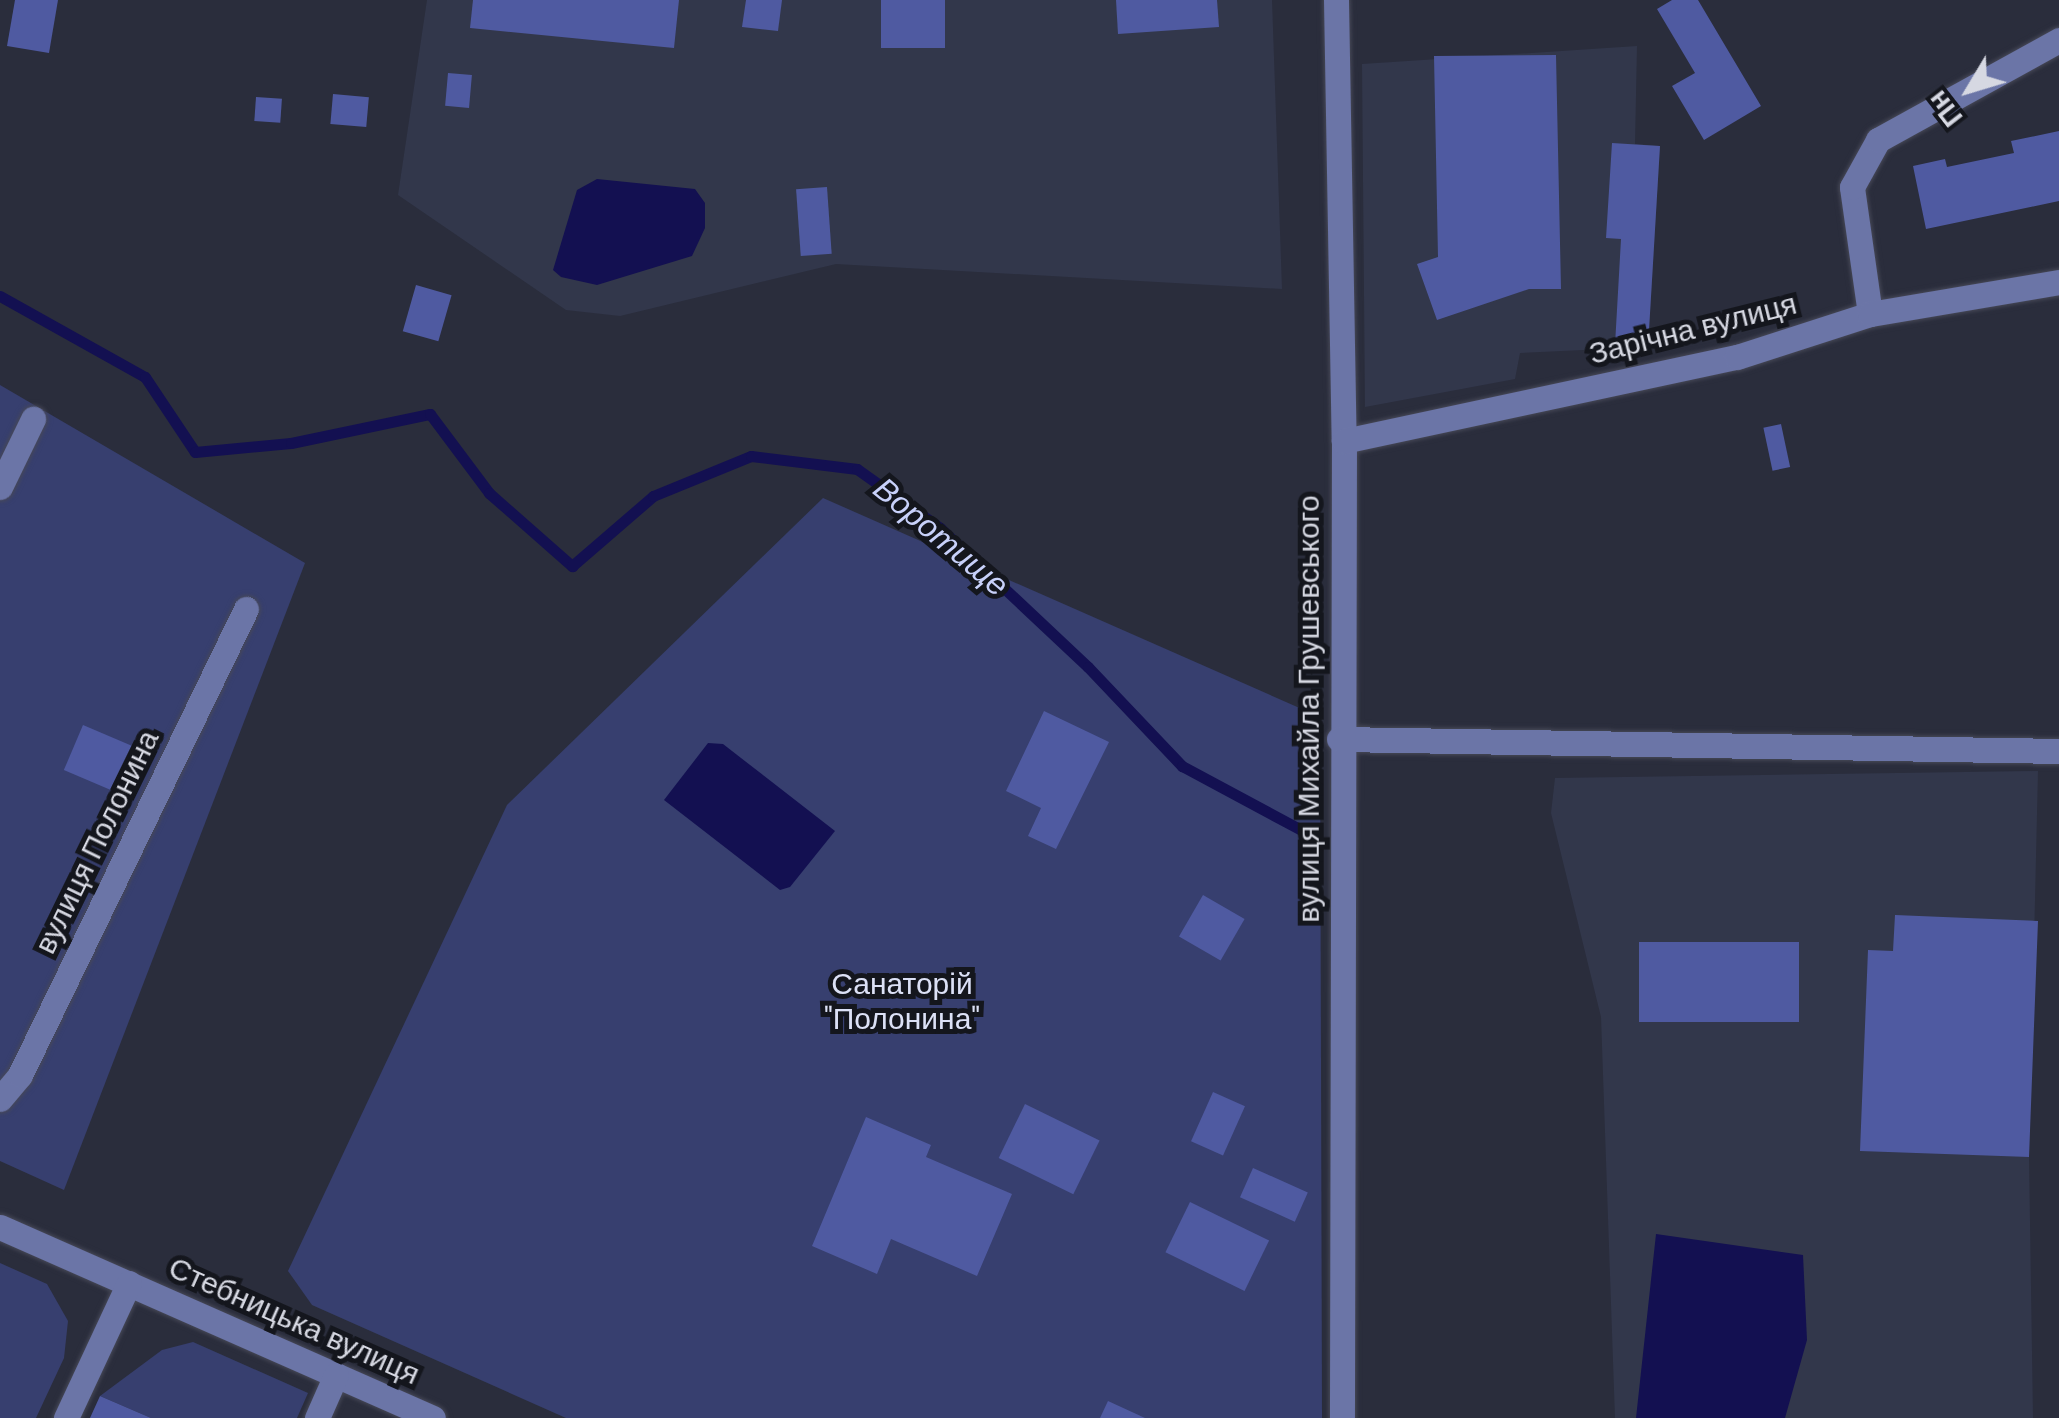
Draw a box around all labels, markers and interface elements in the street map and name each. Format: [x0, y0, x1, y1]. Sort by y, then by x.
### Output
north arrow [1919, 40, 2019, 140]
text: Пн [1919, 83, 1971, 135]
street label: Зарічна вулиця [1586, 286, 1800, 372]
water label: Воротище [866, 470, 1016, 604]
street label: вулиця Михайла Грушевського [1291, 495, 1327, 923]
street label: вулиця Полонина [27, 724, 167, 960]
park label: Санаторій "Полонина" [824, 966, 980, 1036]
street label: Стебницька вулиця [163, 1250, 425, 1392]

